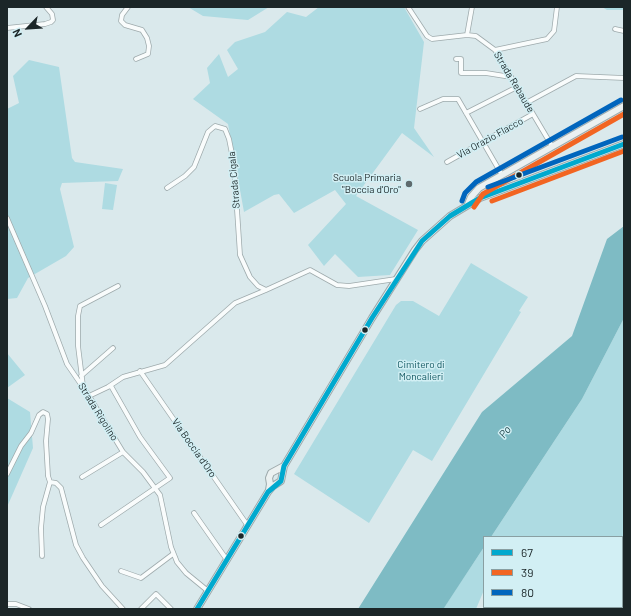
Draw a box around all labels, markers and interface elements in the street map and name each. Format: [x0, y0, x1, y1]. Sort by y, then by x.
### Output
north arrow [8, 8, 48, 48]
text: N [9, 27, 24, 39]
street label: Strada Rebaude [491, 49, 537, 115]
street label: Via Orazio Flacco [455, 115, 525, 161]
street label: Strada Cigala [226, 151, 242, 209]
unlabelled marker [514, 170, 524, 180]
place label: Scuola Primaria "Boccia d'Oro" [333, 172, 401, 196]
marker: Scuola Primaria "Boccia d'Oro" [404, 179, 414, 189]
unlabelled marker [360, 325, 370, 335]
park label: Cimitero di Moncalieri [397, 359, 445, 382]
street label: Strada Rigolino [75, 381, 121, 443]
street label: Via Boccia d'Oro [169, 416, 219, 480]
water label: Po [496, 423, 514, 441]
unlabelled marker [236, 531, 246, 541]
legend [483, 536, 623, 608]
text: 67 [521, 545, 533, 559]
text: 39 [521, 565, 533, 579]
text: 80 [521, 585, 534, 599]

